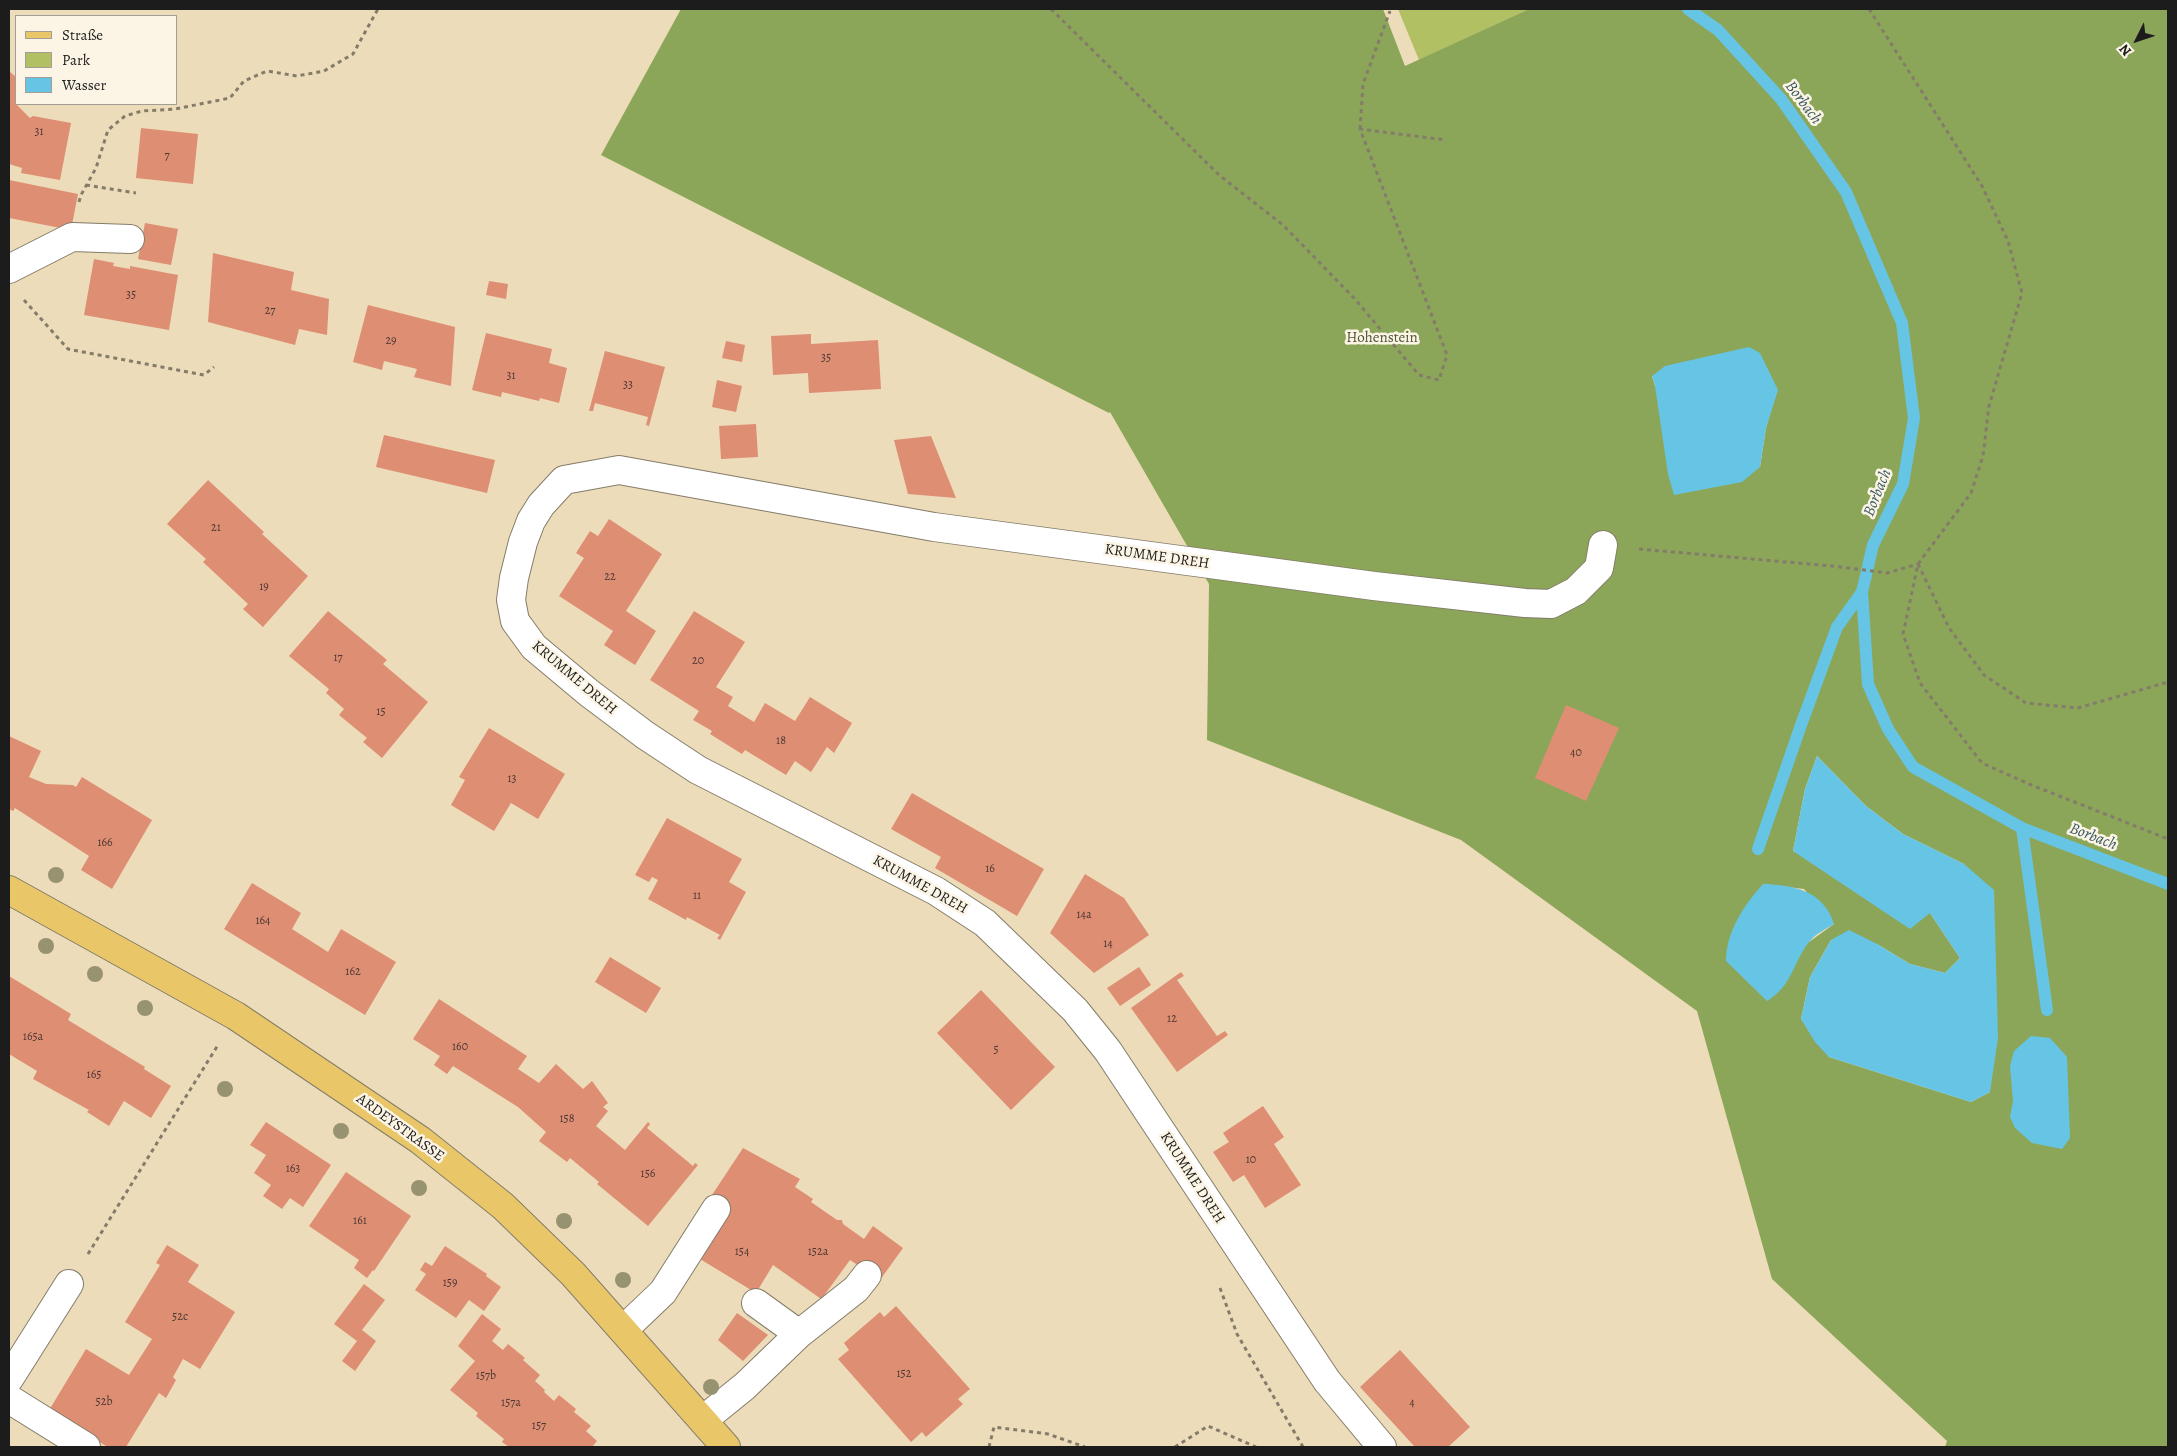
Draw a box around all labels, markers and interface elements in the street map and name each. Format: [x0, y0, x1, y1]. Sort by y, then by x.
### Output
legend [15, 15, 178, 105]
north arrow [2112, 15, 2162, 65]
text: Straße [62, 25, 103, 45]
text: N [2115, 40, 2136, 60]
text: Park [62, 50, 90, 70]
text: Wasser [62, 75, 106, 95]
water label: Borbach [1781, 78, 1825, 128]
house number: 31 [34, 125, 44, 139]
house number: 7 [164, 149, 170, 163]
house number: 35 [126, 288, 136, 302]
house number: 27 [265, 304, 275, 318]
park label: Hohenstein [1346, 329, 1418, 347]
house number: 29 [385, 334, 397, 348]
house number: 35 [821, 351, 831, 365]
house number: 31 [506, 369, 516, 383]
house number: 33 [623, 378, 633, 392]
water label: Borbach [1860, 467, 1896, 519]
house number: 21 [211, 521, 221, 535]
street label: KRUMME DREH [1103, 541, 1211, 573]
house number: 22 [604, 570, 616, 584]
house number: 19 [259, 580, 269, 594]
street label: KRUMME DREH [528, 637, 620, 719]
house number: 17 [333, 651, 343, 665]
house number: 20 [692, 654, 704, 668]
house number: 15 [376, 705, 386, 719]
house number: 18 [776, 734, 786, 748]
house number: 40 [1570, 746, 1582, 760]
house number: 13 [507, 772, 517, 786]
water label: Borbach [2067, 819, 2119, 855]
house number: 166 [97, 836, 113, 850]
street label: KRUMME DREH [869, 852, 971, 918]
house number: 16 [985, 862, 995, 876]
house number: 11 [693, 889, 701, 903]
house number: 14a [1076, 908, 1092, 922]
house number: 164 [255, 914, 271, 928]
house number: 14 [1103, 937, 1113, 951]
house number: 162 [345, 965, 361, 979]
house number: 12 [1167, 1012, 1177, 1026]
house number: 165a [23, 1030, 43, 1044]
house number: 160 [452, 1040, 468, 1054]
house number: 5 [993, 1043, 999, 1057]
house number: 165 [87, 1068, 101, 1082]
street label: ARDEYSTRASSE [353, 1090, 447, 1166]
house number: 158 [559, 1112, 575, 1126]
street label: KRUMME DREH [1156, 1129, 1228, 1227]
house number: 10 [1246, 1153, 1256, 1167]
house number: 163 [286, 1162, 300, 1176]
house number: 156 [641, 1167, 655, 1181]
house number: 161 [353, 1214, 367, 1228]
house number: 154 [735, 1245, 749, 1259]
house number: 152a [808, 1245, 828, 1259]
house number: 159 [443, 1276, 457, 1290]
house number: 52c [172, 1310, 188, 1324]
house number: 152 [897, 1367, 911, 1381]
house number: 157b [476, 1369, 496, 1383]
house number: 52b [96, 1395, 112, 1409]
house number: 157a [501, 1396, 521, 1410]
house number: 4 [1409, 1396, 1415, 1410]
house number: 157 [532, 1419, 546, 1433]

